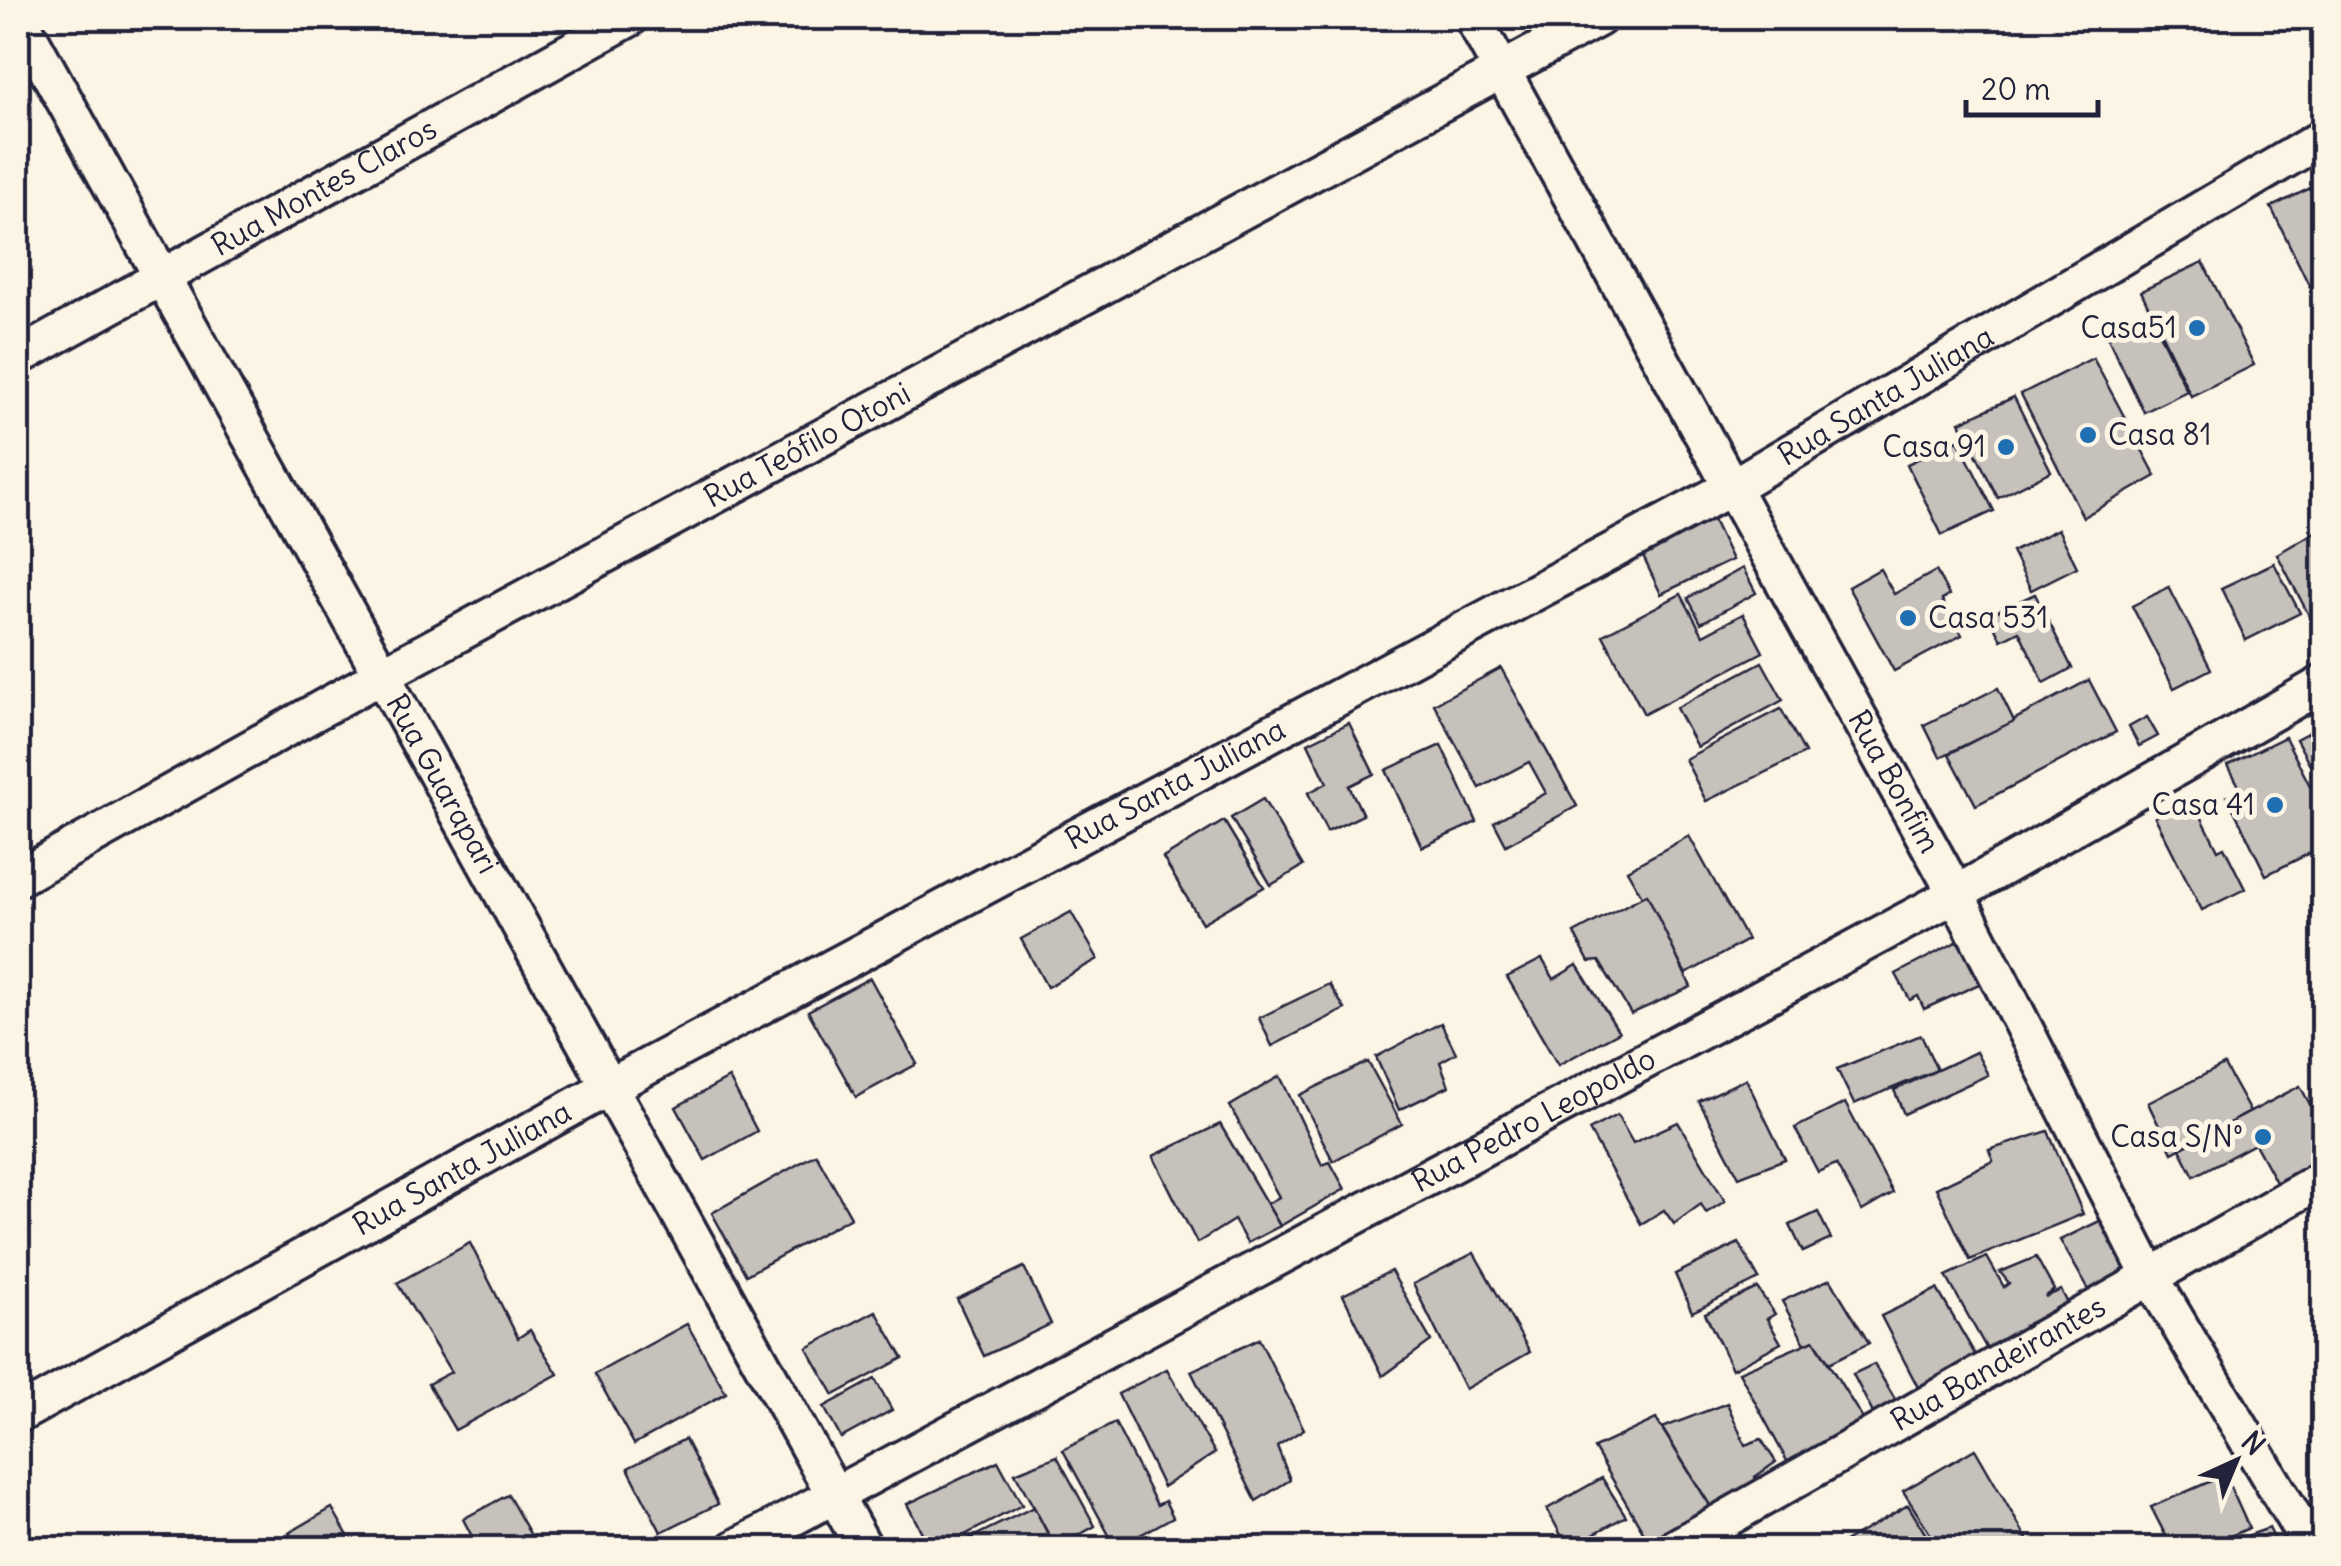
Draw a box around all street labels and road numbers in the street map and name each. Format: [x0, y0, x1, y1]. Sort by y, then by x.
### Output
street label: Rua Montes Claros [204, 109, 443, 264]
street label: Rua Santa Juliana [1771, 317, 2000, 474]
street label: Rua Teófilo Otoni [697, 373, 916, 516]
street label: Rua Guarapari [378, 687, 508, 880]
street label: Rua Bonfim [1840, 703, 1950, 859]
street label: Rua Santa Juliana [1058, 709, 1291, 858]
street label: Rua Pedro Leopoldo [1405, 1039, 1662, 1200]
street label: Rua Santa Juliana [346, 1092, 578, 1243]
street label: Rua Bandeirantes [1884, 1287, 2112, 1439]

